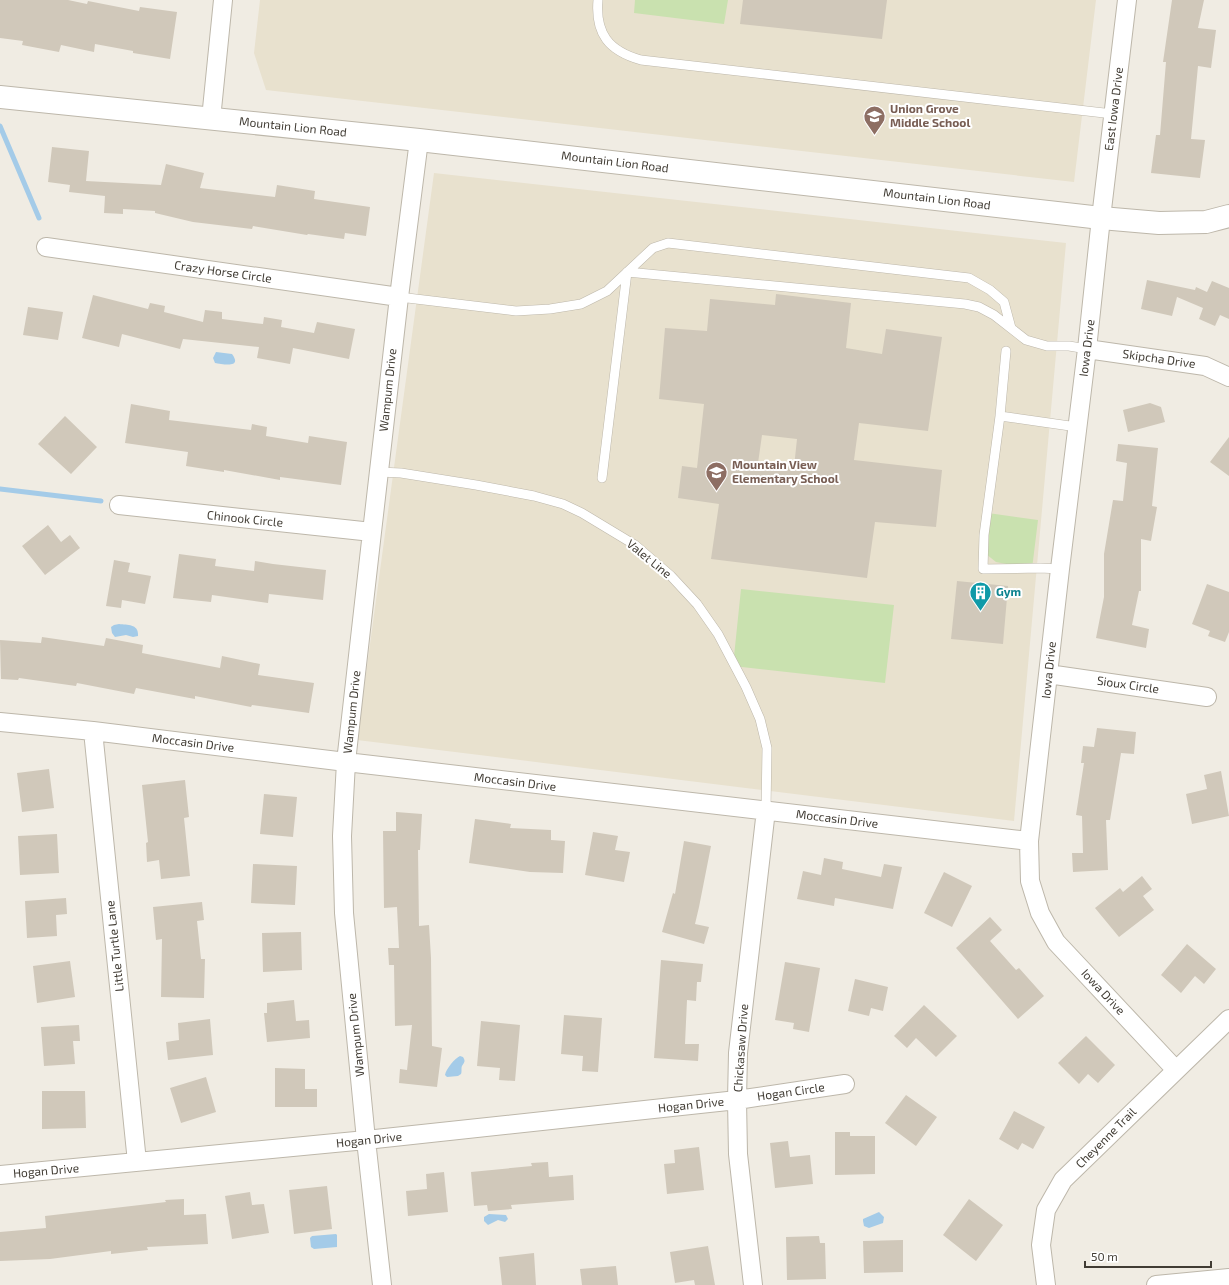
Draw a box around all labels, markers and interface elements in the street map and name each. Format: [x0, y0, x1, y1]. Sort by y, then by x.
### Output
street label: East Iowa Drive [1101, 66, 1125, 152]
place label: Union Grove Middle School [890, 101, 970, 129]
school or university icon: Union Grove Middle School [862, 103, 888, 136]
street label: Mountain Lion Road [239, 113, 348, 139]
street label: Mountain Lion Road [561, 147, 670, 175]
street label: Mountain Lion Road [883, 184, 992, 212]
street label: Crazy Horse Circle [173, 257, 273, 285]
street label: Iowa Drive [1076, 318, 1096, 377]
street label: Skipcha Drive [1122, 346, 1196, 370]
street label: Wampum Drive [376, 347, 398, 432]
place label: Mountain View Elementary School [732, 457, 839, 486]
school or university icon: Mountain View Elementary School [704, 459, 730, 492]
street label: Chinook Circle [206, 507, 284, 529]
street label: Valet Line [624, 536, 675, 580]
building icon: Gym [967, 579, 993, 612]
place label: Gym [996, 584, 1021, 599]
street label: Iowa Drive [1038, 641, 1058, 699]
street label: Wampum Drive [340, 669, 362, 754]
street label: Sioux Circle [1096, 673, 1160, 695]
street label: Moccasin Drive [151, 730, 235, 754]
street label: Moccasin Drive [473, 769, 557, 793]
street label: Moccasin Drive [795, 806, 879, 830]
street label: Little Turtle Lane [102, 900, 126, 992]
street label: Iowa Drive [1079, 966, 1128, 1017]
street label: Wampum Drive [344, 993, 366, 1078]
street label: Chickasaw Drive [730, 1003, 750, 1093]
street label: Hogan Circle [756, 1079, 826, 1103]
street label: Hogan Drive [657, 1094, 725, 1114]
street label: Cheyenne Trail [1072, 1104, 1139, 1170]
street label: Hogan Drive [335, 1129, 403, 1149]
street label: Hogan Drive [12, 1160, 79, 1180]
scale bar [1085, 1243, 1211, 1269]
text: 50 m [1091, 1249, 1118, 1263]

